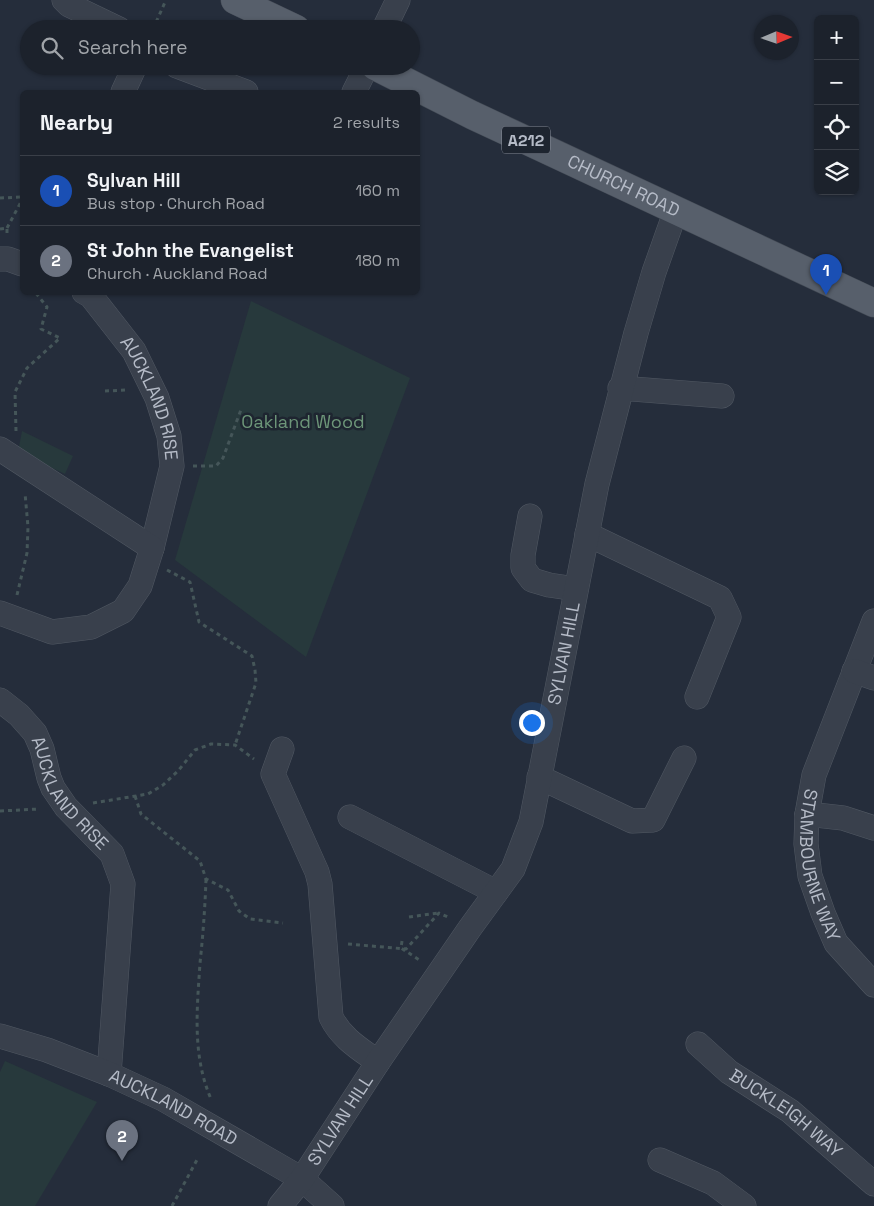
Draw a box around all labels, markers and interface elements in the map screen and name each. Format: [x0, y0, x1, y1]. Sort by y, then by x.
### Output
north arrow [754, 15, 799, 60]
map controls [814, 15, 859, 195]
button: + [814, 15, 859, 60]
search box [20, 20, 420, 75]
icon: search [38, 34, 66, 62]
text: Search here [78, 35, 188, 60]
button: − [814, 60, 859, 105]
button: locate [814, 105, 859, 150]
text: Nearby [40, 109, 113, 136]
text: 2 results [333, 112, 400, 133]
road number: A212 [502, 126, 550, 154]
street label: CHURCH ROAD [564, 149, 684, 222]
button: layers [814, 150, 859, 195]
text: Sylvan Hill [87, 168, 181, 193]
text: 1 [52, 180, 60, 201]
text: 160 m [355, 180, 400, 201]
text: Bus stop · Church Road [87, 193, 265, 214]
text: St John the Evangelist [87, 238, 294, 263]
text: 2 [51, 250, 61, 271]
text: 180 m [355, 250, 400, 271]
pin: 1 [810, 254, 842, 295]
text: Church · Auckland Road [87, 263, 268, 284]
street label: AUCKLAND RISE [115, 331, 183, 461]
park label: Oakland Wood [241, 410, 365, 433]
street label: SYLVAN HILL [542, 600, 585, 707]
your location [519, 710, 545, 736]
street label: AUCKLAND RISE [27, 732, 114, 855]
street label: STAMBOURNE WAY [795, 787, 846, 945]
street label: BUCKLEIGH WAY [725, 1063, 847, 1162]
street label: AUCKLAND ROAD [106, 1064, 242, 1150]
street label: SYLVAN HILL [302, 1070, 378, 1170]
pin: 2 [106, 1120, 138, 1161]

